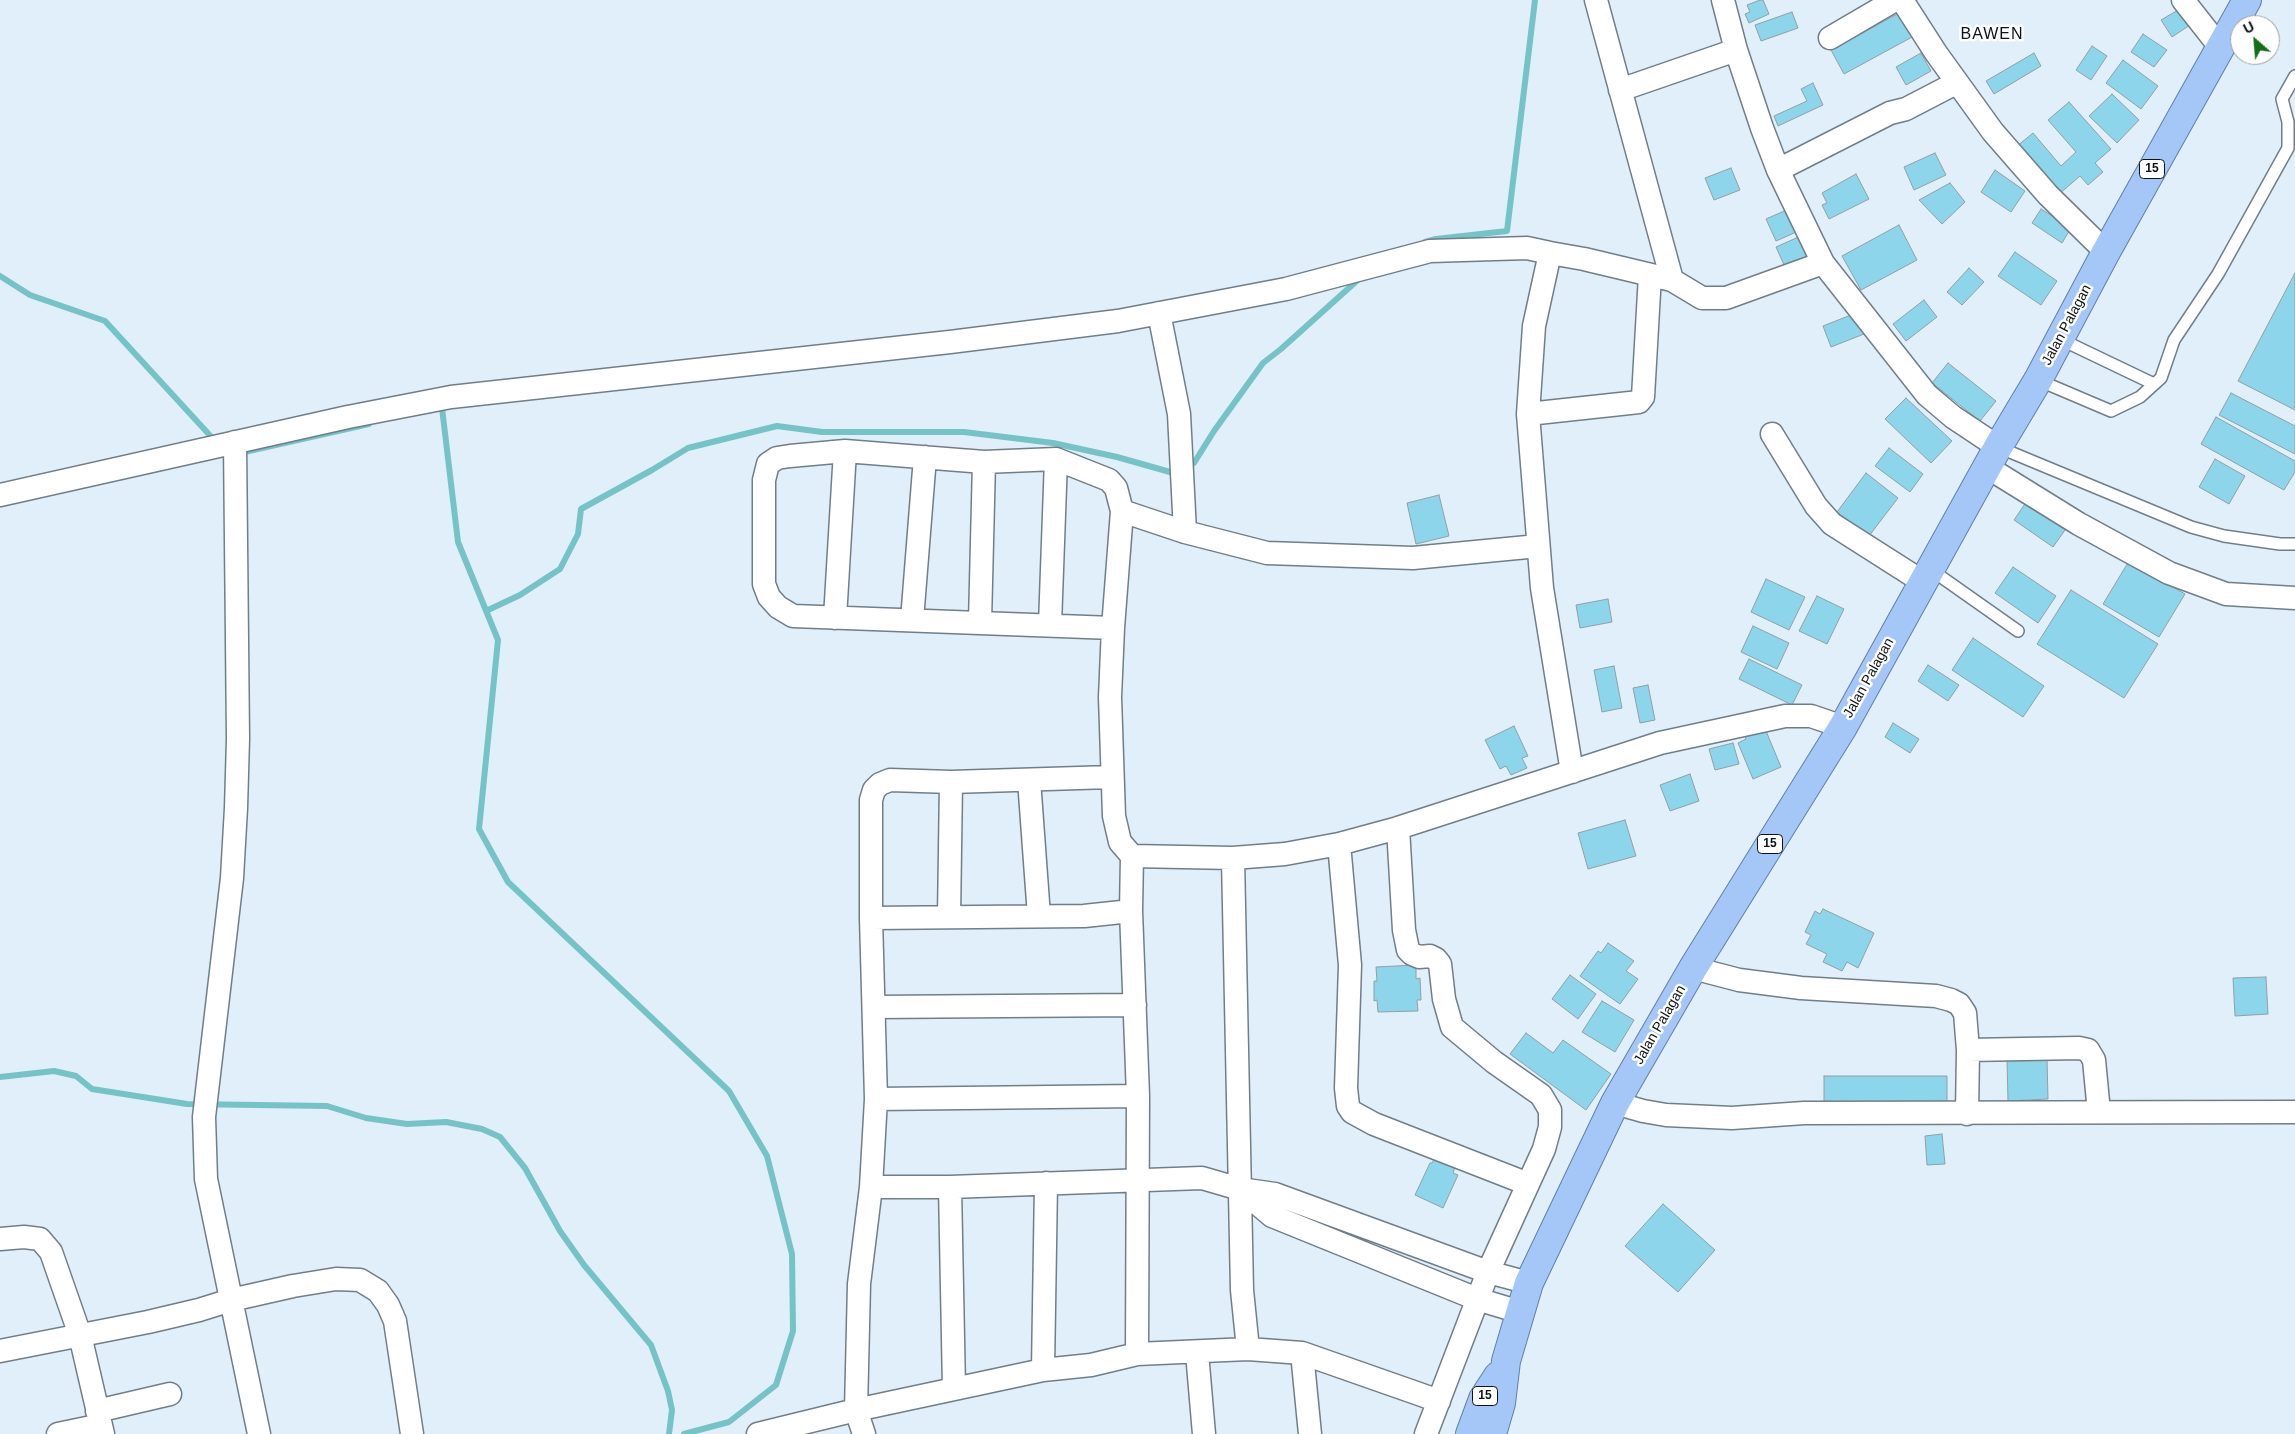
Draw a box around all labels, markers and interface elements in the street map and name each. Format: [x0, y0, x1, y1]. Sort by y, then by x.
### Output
north arrow [2230, 15, 2280, 65]
text: U [2241, 18, 2257, 37]
district label: BAWEN [1960, 25, 2024, 45]
road number: 15 [2140, 160, 2164, 178]
street label: Jalan Palagan [2039, 282, 2095, 368]
street label: Jalan Palagan [1840, 635, 1898, 721]
road number: 15 [1758, 834, 1782, 854]
street label: Jalan Palagan [1631, 982, 1689, 1068]
road number: 15 [1472, 1386, 1498, 1405]

